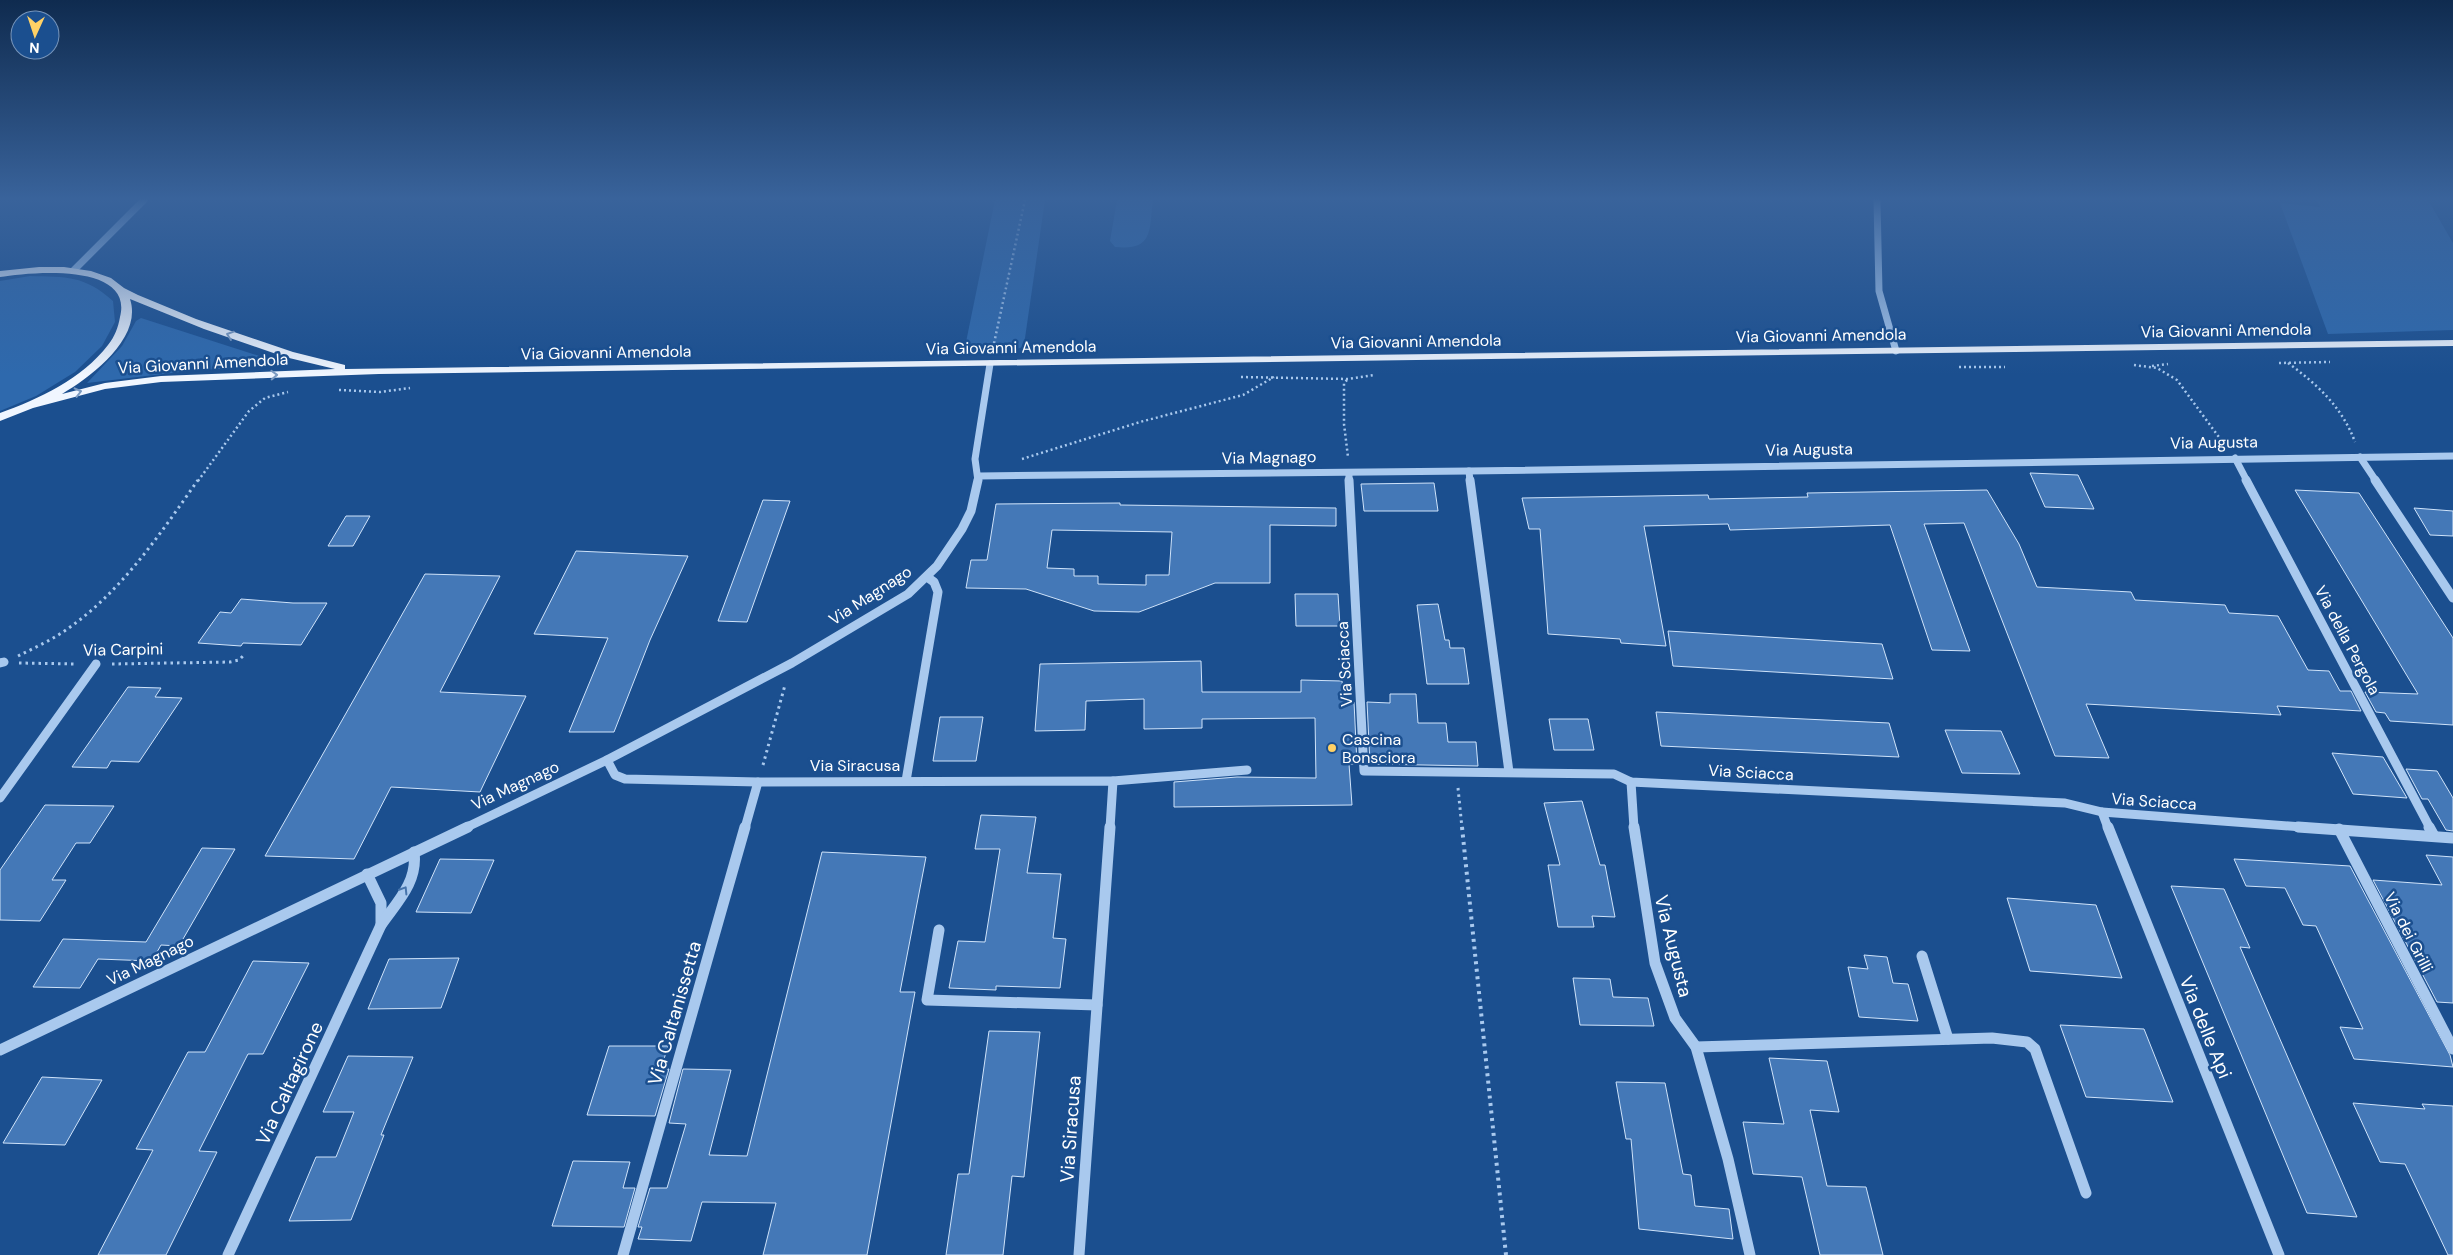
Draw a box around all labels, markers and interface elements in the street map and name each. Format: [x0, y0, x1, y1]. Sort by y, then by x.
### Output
north arrow [10, 10, 60, 60]
text: N [29, 39, 40, 57]
street label: Via Giovanni Amendola [2140, 319, 2312, 342]
street label: Via Giovanni Amendola [1735, 324, 1907, 347]
street label: Via Giovanni Amendola [1330, 330, 1502, 353]
one-way arrow [226, 331, 235, 341]
street label: Via Giovanni Amendola [925, 336, 1097, 359]
street label: Via Giovanni Amendola [520, 341, 692, 364]
street label: Via Giovanni Amendola [117, 349, 289, 378]
one-way arrow [271, 369, 279, 380]
one-way arrow [74, 387, 83, 398]
street label: Via Augusta [2170, 431, 2258, 454]
street label: Via Augusta [1765, 438, 1853, 461]
street label: Via Magnago [1222, 446, 1316, 469]
street label: Via Magnago [825, 561, 916, 630]
street label: Via della Pergola [2310, 582, 2385, 698]
street label: Via Sciacca [1332, 621, 1357, 707]
street label: Via Carpini [83, 638, 163, 661]
place label: Cascina Bonsciora [1342, 729, 1415, 768]
marker: Cascina Bonsciora [1326, 742, 1338, 754]
street label: Via Siracusa [810, 755, 900, 776]
street label: Via Magnago [468, 756, 563, 815]
street label: Via Sciacca [1708, 760, 1794, 785]
street label: Via Sciacca [2111, 788, 2197, 815]
one-way arrow [398, 887, 408, 896]
street label: Via dei Grilli [2379, 888, 2438, 976]
street label: Via Augusta [1649, 892, 1698, 1000]
street label: Via Magnago [103, 930, 197, 991]
street label: Via Caltanissetta [642, 938, 707, 1088]
street label: Via delle Api [2174, 972, 2237, 1082]
street label: Via Caltagirone [250, 1017, 329, 1149]
street label: Via Siracusa [1054, 1075, 1087, 1183]

